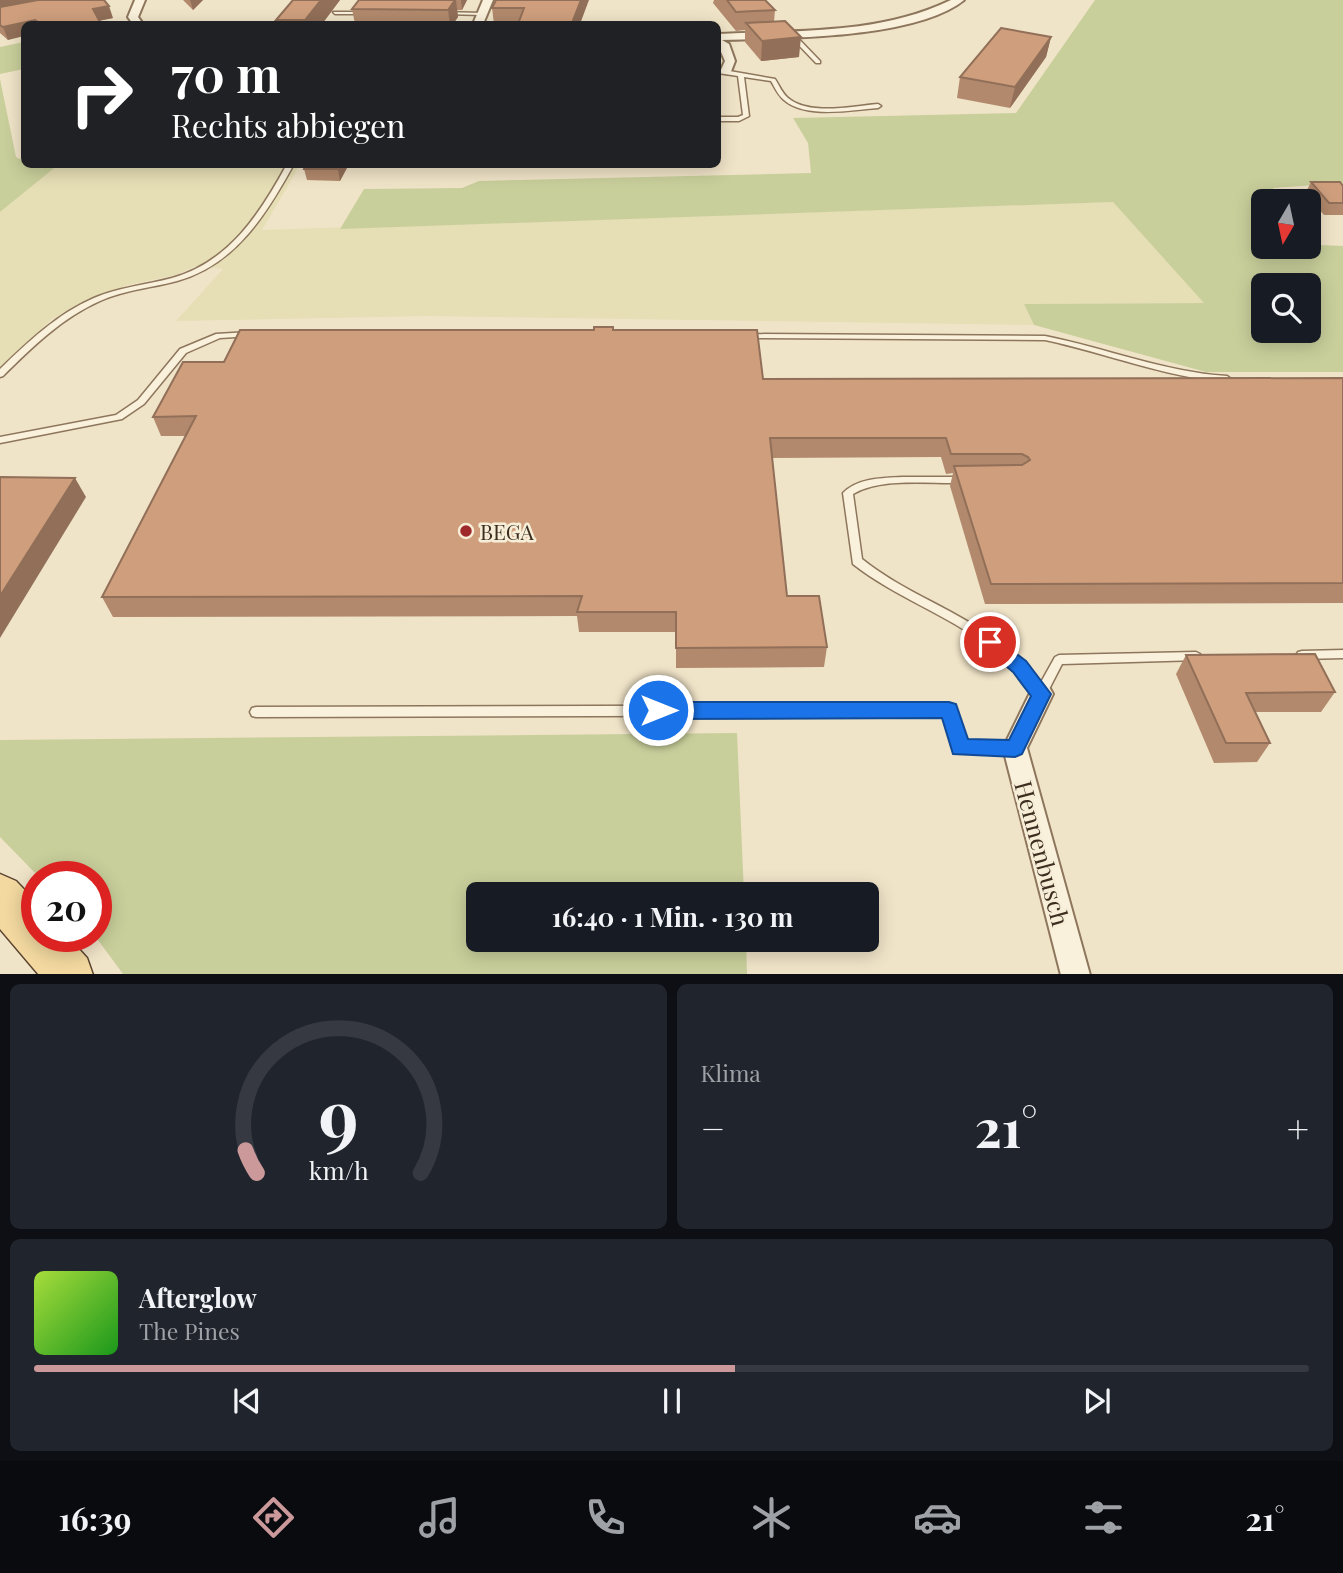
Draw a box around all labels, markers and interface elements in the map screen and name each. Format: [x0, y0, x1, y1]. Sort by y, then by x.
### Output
text: 70 m [171, 40, 281, 105]
icon: right [56, 49, 147, 140]
text: Rechts abbiegen [171, 103, 405, 146]
north arrow [1251, 189, 1321, 259]
map controls [1251, 189, 1321, 343]
button: search [1251, 273, 1321, 343]
place label: BEGA [480, 517, 534, 545]
marker: BEGA [458, 523, 474, 539]
pin [960, 612, 1020, 672]
icon: arrive [971, 623, 1009, 661]
position arrow [621, 673, 695, 747]
street label: Hennenbusch [1008, 777, 1078, 929]
speed limit sign: 20 [21, 861, 112, 952]
text: 16:40 · 1 Min. · 130 m [552, 899, 793, 934]
text: Klima [701, 1057, 761, 1088]
text: 9 [318, 1064, 358, 1161]
text: 21° [974, 1092, 1037, 1161]
text: − [701, 1102, 725, 1153]
text: + [1287, 1102, 1309, 1153]
text: km/h [308, 1152, 369, 1185]
text: Afterglow [139, 1280, 257, 1315]
text: The Pines [139, 1315, 240, 1346]
icon: previous [228, 1382, 266, 1420]
icon: pause [653, 1382, 691, 1420]
icon: next [1078, 1382, 1116, 1420]
icon: directions [249, 1493, 298, 1542]
icon: music [415, 1493, 464, 1542]
icon: phone [581, 1493, 630, 1542]
icon: climate [747, 1493, 796, 1542]
icon: car [913, 1493, 962, 1542]
icon: filters [1079, 1493, 1128, 1542]
text: 16:39 [59, 1496, 131, 1539]
text: 21° [1246, 1496, 1284, 1539]

